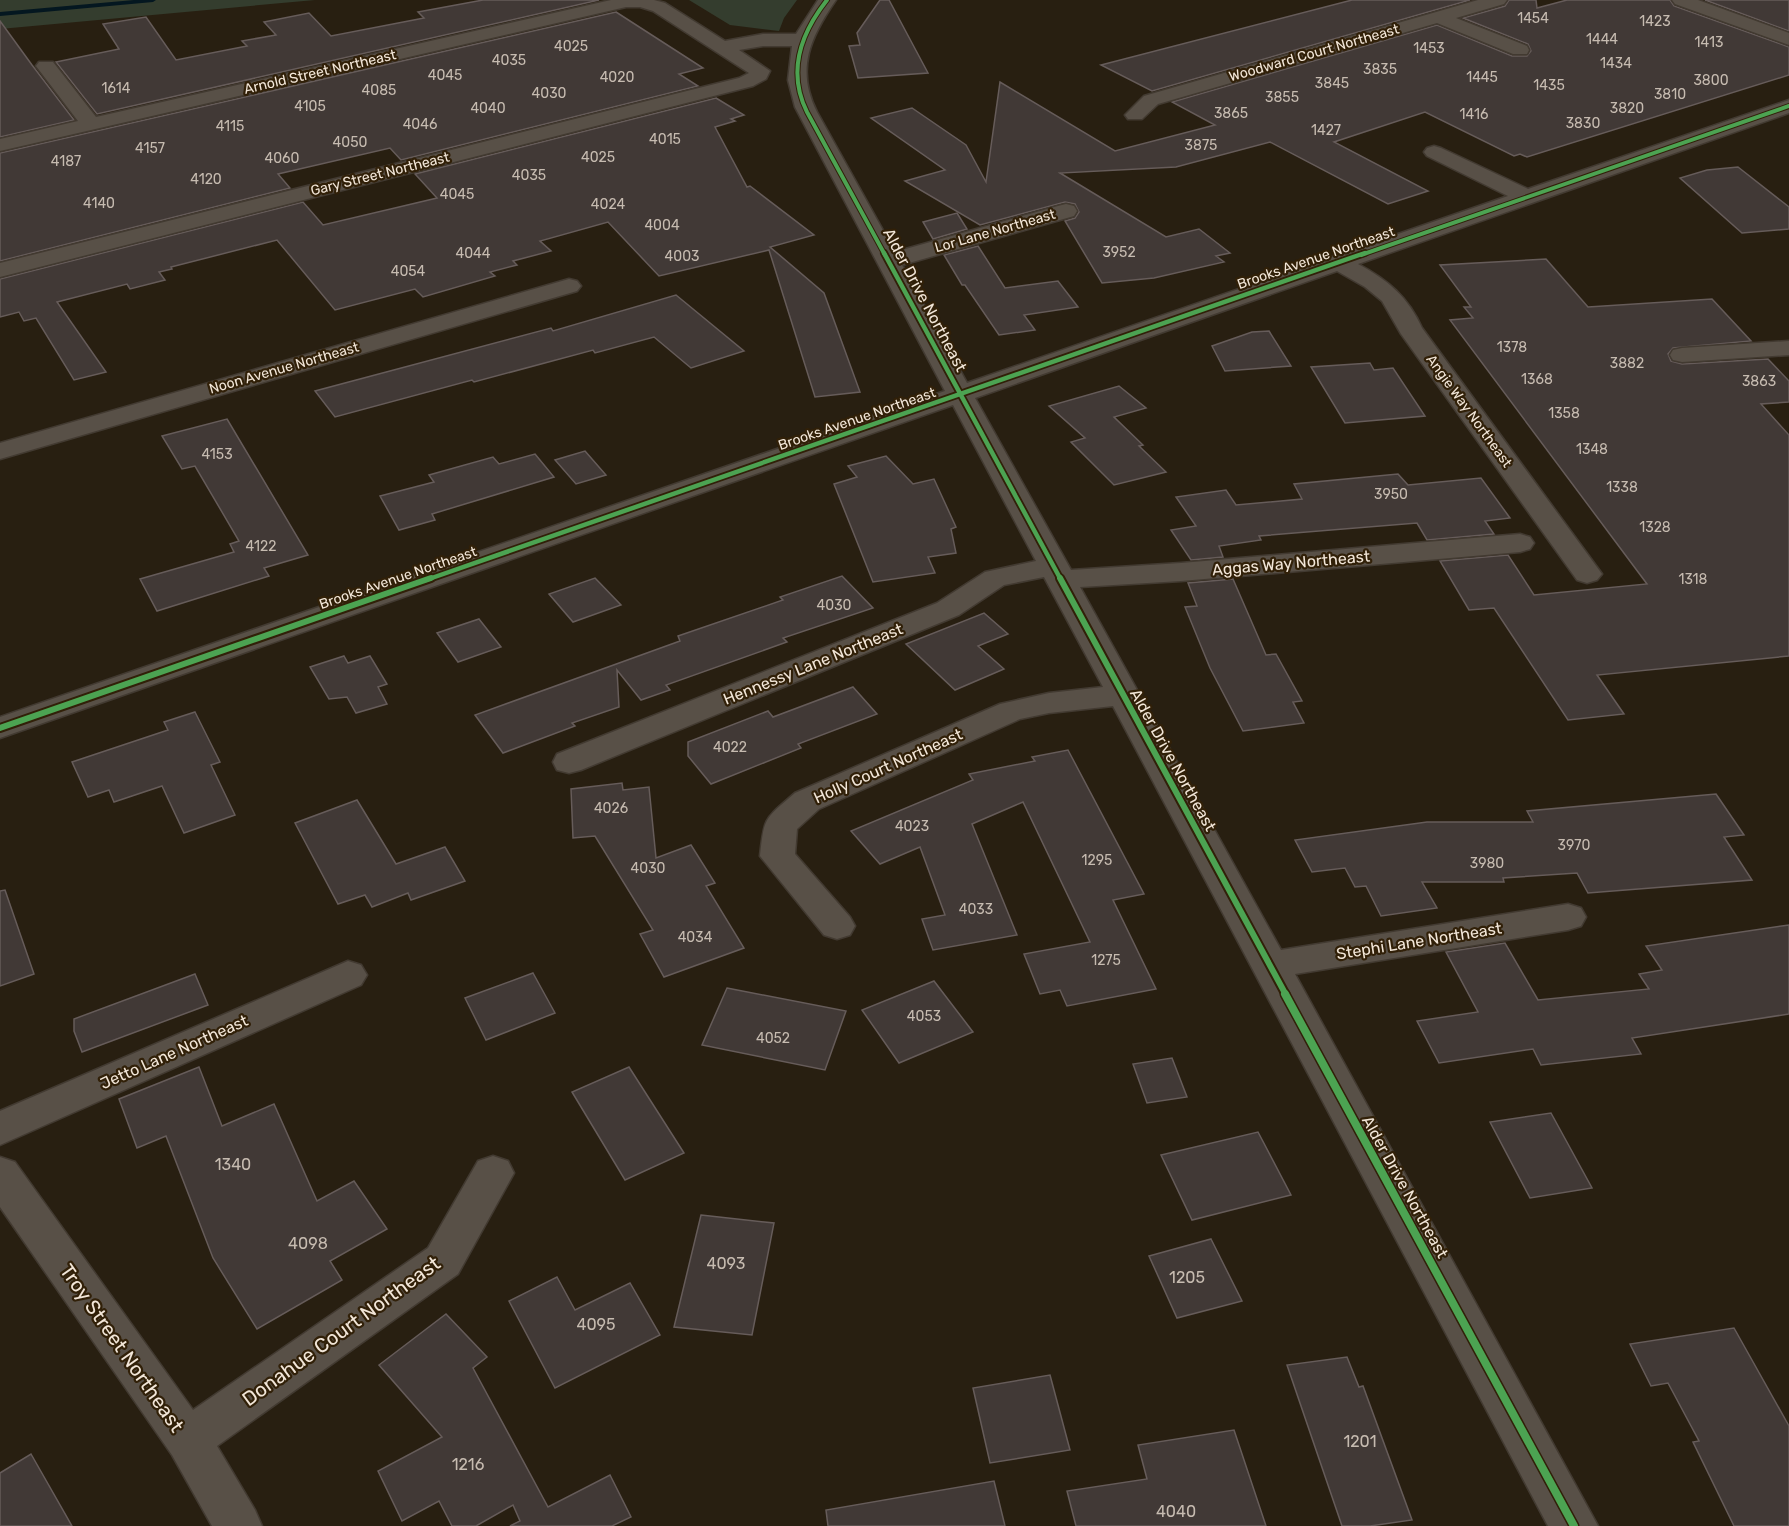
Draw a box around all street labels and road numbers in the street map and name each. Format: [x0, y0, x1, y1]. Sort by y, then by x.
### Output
street label: Woodward Court Northeast [1227, 20, 1402, 85]
street label: Arnold Street Northeast [242, 46, 398, 98]
street label: Gary Street Northeast [309, 148, 452, 199]
street label: Lor Lane Northeast [933, 205, 1058, 256]
street label: Brooks Avenue Northeast [1235, 223, 1398, 293]
street label: Alder Drive Northeast [879, 225, 971, 375]
street label: Noon Avenue Northeast [207, 338, 361, 398]
street label: Angie Way Northeast [1422, 351, 1516, 471]
street label: Brooks Avenue Northeast [776, 384, 939, 454]
street label: Brooks Avenue Northeast [317, 543, 480, 613]
street label: Aggas Way Northeast [1211, 547, 1371, 579]
street label: Hennessy Lane Northeast [720, 619, 906, 709]
street label: Alder Drive Northeast [1126, 686, 1220, 834]
street label: Holly Court Northeast [811, 725, 965, 807]
street label: Stephi Lane Northeast [1335, 919, 1503, 963]
street label: Jetto Lane Northeast [97, 1011, 251, 1093]
street label: Alder Drive Northeast [1358, 1113, 1452, 1261]
street label: Donahue Court Northeast [237, 1251, 445, 1411]
street label: Troy Street Northeast [55, 1259, 189, 1437]

